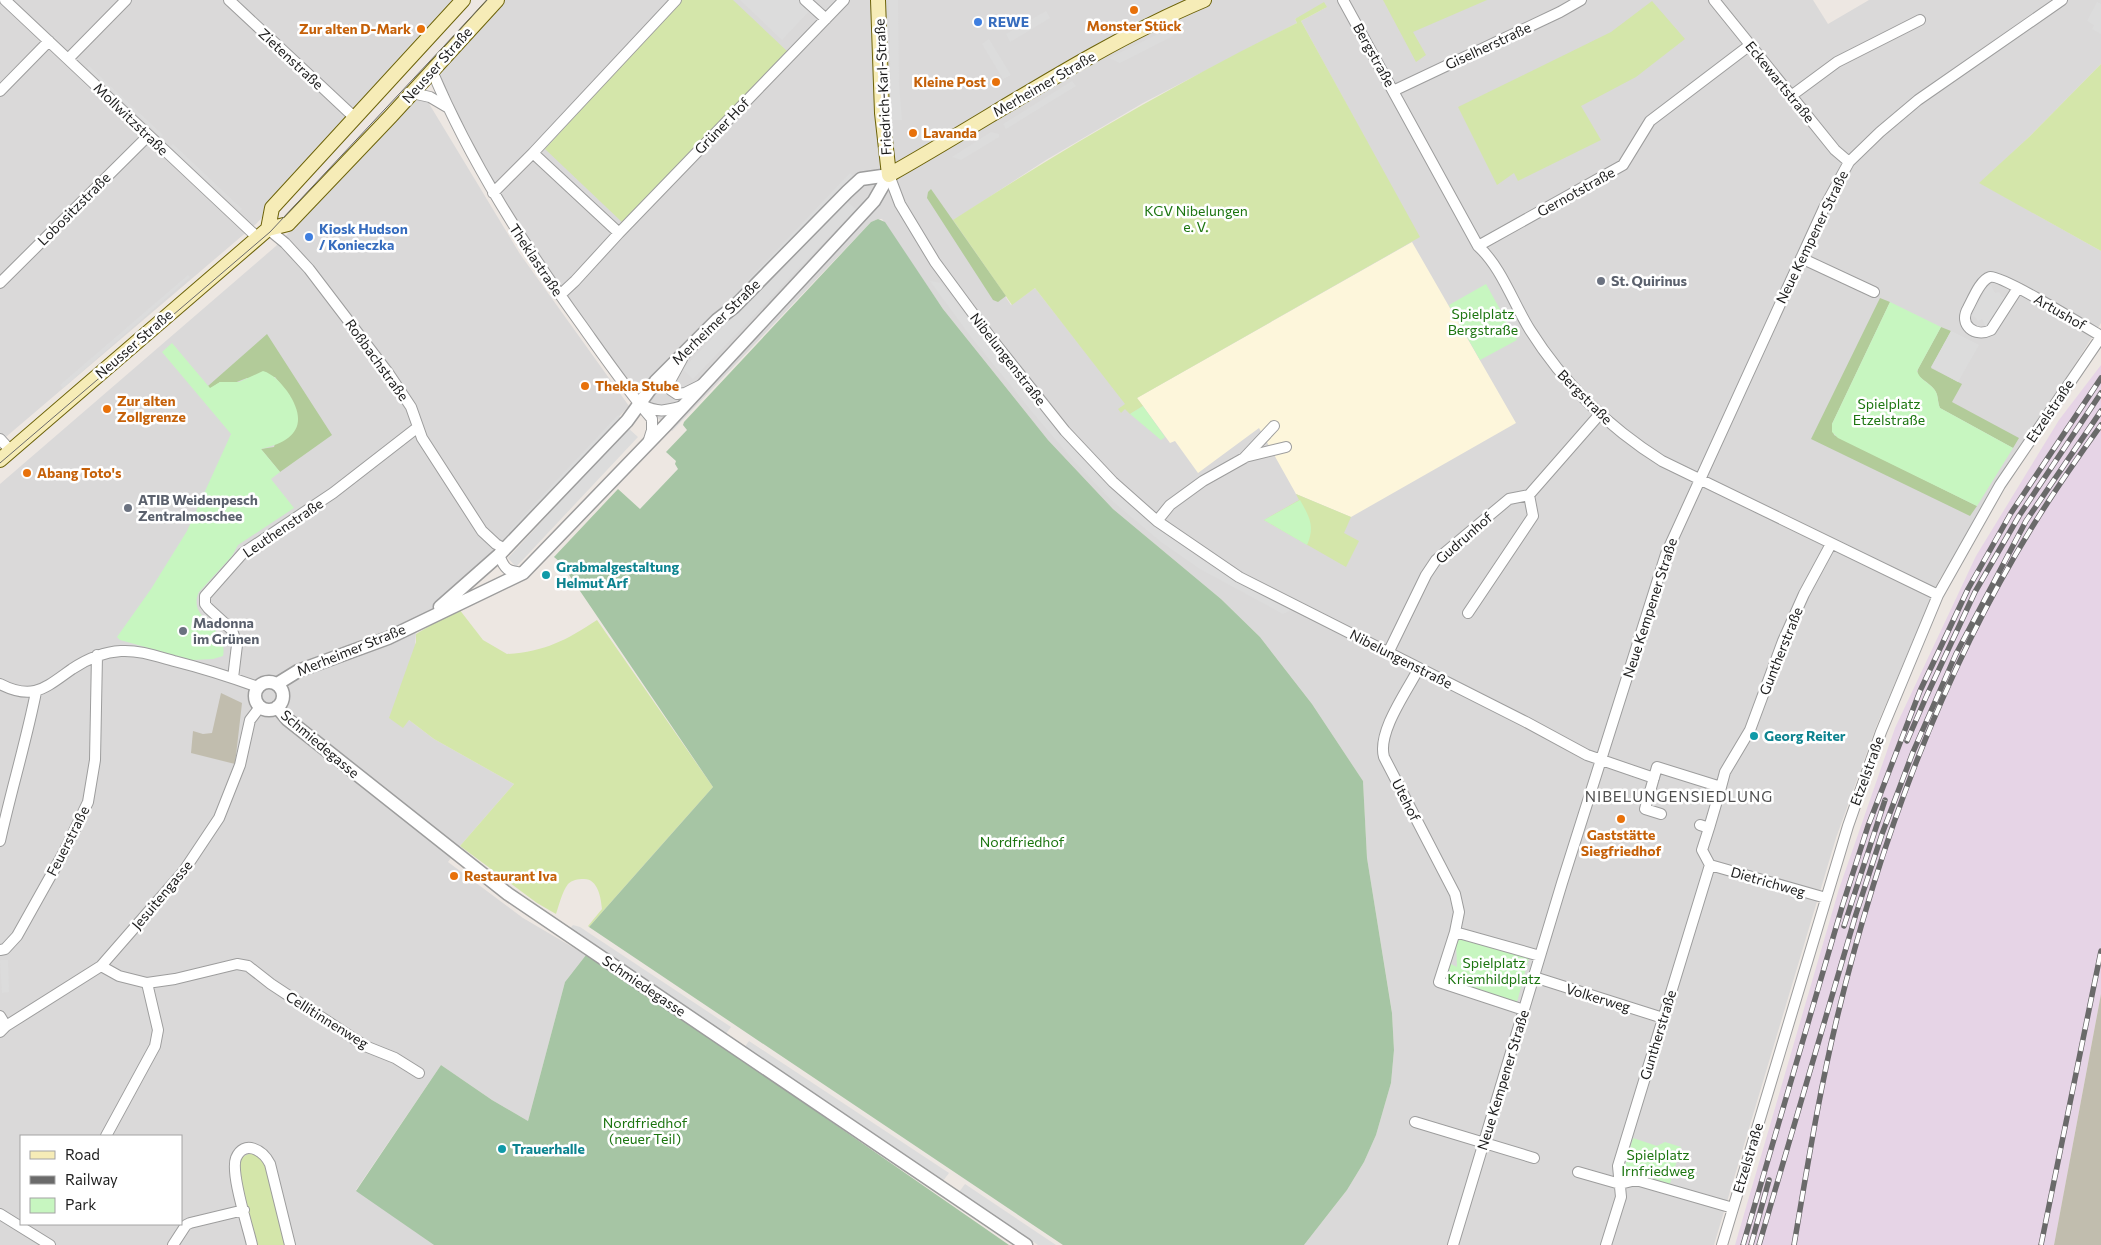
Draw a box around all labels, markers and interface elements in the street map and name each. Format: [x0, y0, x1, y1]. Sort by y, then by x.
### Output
marker: Monster Stück [1128, 4, 1140, 16]
place label: REWE [988, 13, 1029, 30]
marker: REWE [972, 16, 984, 28]
place label: Monster Stück [1087, 17, 1181, 34]
street label: Friedrich-Karl-Straße [870, 18, 895, 156]
street label: Giselherstraße [1442, 18, 1533, 73]
place label: Zur alten D-Mark [299, 20, 411, 37]
street label: Bergstraße [1350, 20, 1399, 90]
street label: Neusser Straße [398, 23, 475, 106]
marker: Zur alten D-Mark [415, 23, 427, 35]
street label: Zietenstraße [256, 24, 327, 93]
street label: Eckewartstraße [1742, 37, 1819, 126]
street label: Merheimer Straße [989, 47, 1098, 120]
place label: Kleine Post [914, 73, 986, 90]
marker: Kleine Post [990, 76, 1002, 88]
street label: Mollwitzstraße [91, 79, 172, 158]
street label: Grüner Hof [691, 94, 753, 157]
place label: Lavanda [923, 124, 977, 141]
marker: Lavanda [907, 127, 919, 139]
street label: Gernotstraße [1534, 163, 1617, 220]
street label: Neue Kempener Straße [1772, 167, 1851, 306]
street label: Lobositzstraße [34, 169, 114, 249]
park label: KGV Nibelungen e. V. [1144, 202, 1248, 235]
place label: Kiosk Hudson / Konieczka [319, 220, 408, 253]
street label: Theklastraße [506, 220, 567, 299]
marker: Kiosk Hudson / Konieczka [303, 231, 315, 243]
place label: St. Quirinus [1611, 272, 1688, 289]
street label: Merheimer Straße [668, 275, 763, 368]
marker: St. Quirinus [1595, 275, 1607, 287]
street label: Artushof [2031, 290, 2090, 333]
park label: Spielplatz Bergstraße [1448, 305, 1518, 338]
street label: Neusser Straße [92, 306, 176, 382]
street label: Nibelungenstraße [967, 309, 1050, 408]
street label: Roßbachstraße [342, 315, 413, 404]
street label: Bergstraße [1554, 366, 1616, 428]
street label: Etzelstraße [2022, 376, 2077, 446]
place label: Thekla Stube [595, 377, 679, 394]
marker: Thekla Stube [579, 380, 591, 392]
place label: Zur alten Zollgrenze [117, 392, 186, 425]
park label: Spielplatz Etzelstraße [1853, 395, 1925, 428]
marker: Zur alten Zollgrenze [101, 403, 113, 415]
place label: Abang Toto's [37, 464, 122, 481]
marker: Abang Toto's [21, 467, 33, 479]
place label: ATIB Weidenpesch Zentralmoschee [138, 491, 258, 524]
street label: Leuthenstraße [239, 495, 326, 561]
marker: ATIB Weidenpesch Zentralmoschee [122, 502, 134, 514]
street label: Gudrunhof [1432, 508, 1496, 567]
street label: Neue Kempener Straße [1619, 536, 1680, 680]
place label: Grabmalgestaltung Helmut Arf [556, 558, 679, 591]
marker: Grabmalgestaltung Helmut Arf [540, 569, 552, 581]
street label: Guntherstraße [1755, 604, 1806, 697]
place label: Madonna im Grünen [193, 614, 259, 647]
street label: Merheimer Straße [294, 620, 408, 679]
marker: Madonna im Grünen [177, 625, 189, 637]
street label: Nibelungenstraße [1347, 625, 1455, 692]
street label: Schmiedegasse [278, 706, 363, 781]
place label: Georg Reiter [1764, 727, 1846, 744]
marker: Georg Reiter [1748, 730, 1760, 742]
street label: Etzelstraße [1846, 734, 1887, 808]
street label: Utehof [1389, 776, 1424, 824]
district label: NIBELUNGENSIEDLUNG [1585, 787, 1773, 805]
street label: Feuerstraße [43, 803, 92, 879]
marker: Gaststätte Siegfriedhof [1615, 813, 1627, 825]
place label: Gaststätte Siegfriedhof [1581, 826, 1662, 859]
park label: Nordfriedhof [980, 833, 1065, 850]
street label: Jesuitengasse [128, 857, 196, 933]
street label: Dietrichweg [1729, 863, 1808, 900]
place label: Restaurant Iva [464, 867, 557, 884]
marker: Restaurant Iva [448, 870, 460, 882]
street label: Schmiedegasse [599, 951, 689, 1020]
park label: Spielplatz Kriemhildplatz [1447, 954, 1541, 987]
street label: Volkerweg [1564, 980, 1633, 1016]
street label: Cellitinnenweg [283, 987, 372, 1052]
street label: Guntherstraße [1636, 988, 1679, 1082]
street label: Neue Kempener Straße [1473, 1007, 1532, 1152]
park label: Nordfriedhof (neuer Teil) [603, 1114, 688, 1147]
street label: Etzelstraße [1729, 1121, 1766, 1195]
legend [20, 1135, 182, 1225]
place label: Trauerhalle [512, 1140, 585, 1157]
marker: Trauerhalle [496, 1143, 508, 1155]
text: Road [65, 1145, 100, 1163]
park label: Spielplatz Irnfriedweg [1621, 1146, 1695, 1179]
text: Railway [65, 1170, 118, 1188]
text: Park [65, 1195, 96, 1213]

